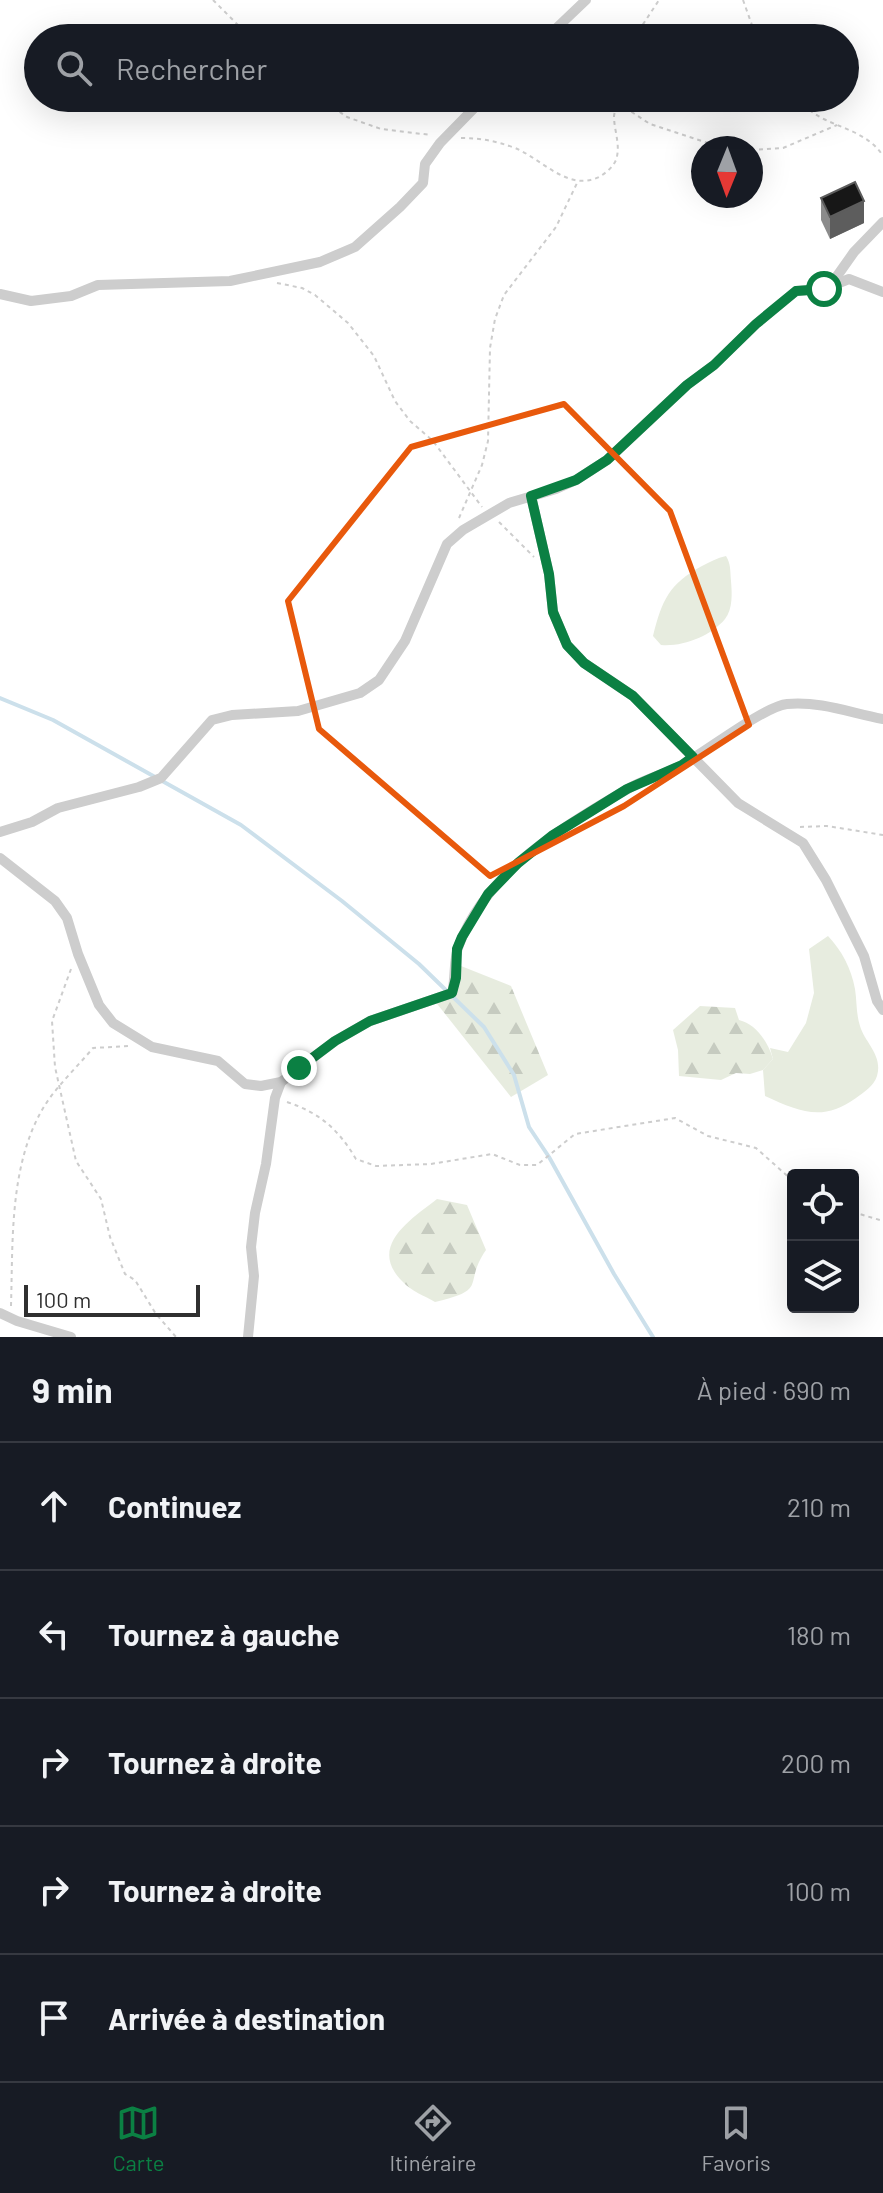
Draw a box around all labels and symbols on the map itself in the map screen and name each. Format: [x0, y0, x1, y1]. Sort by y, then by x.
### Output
north arrow [691, 136, 763, 208]
route start [806, 271, 842, 307]
route end [281, 1050, 317, 1086]
scale bar [24, 1281, 200, 1317]

